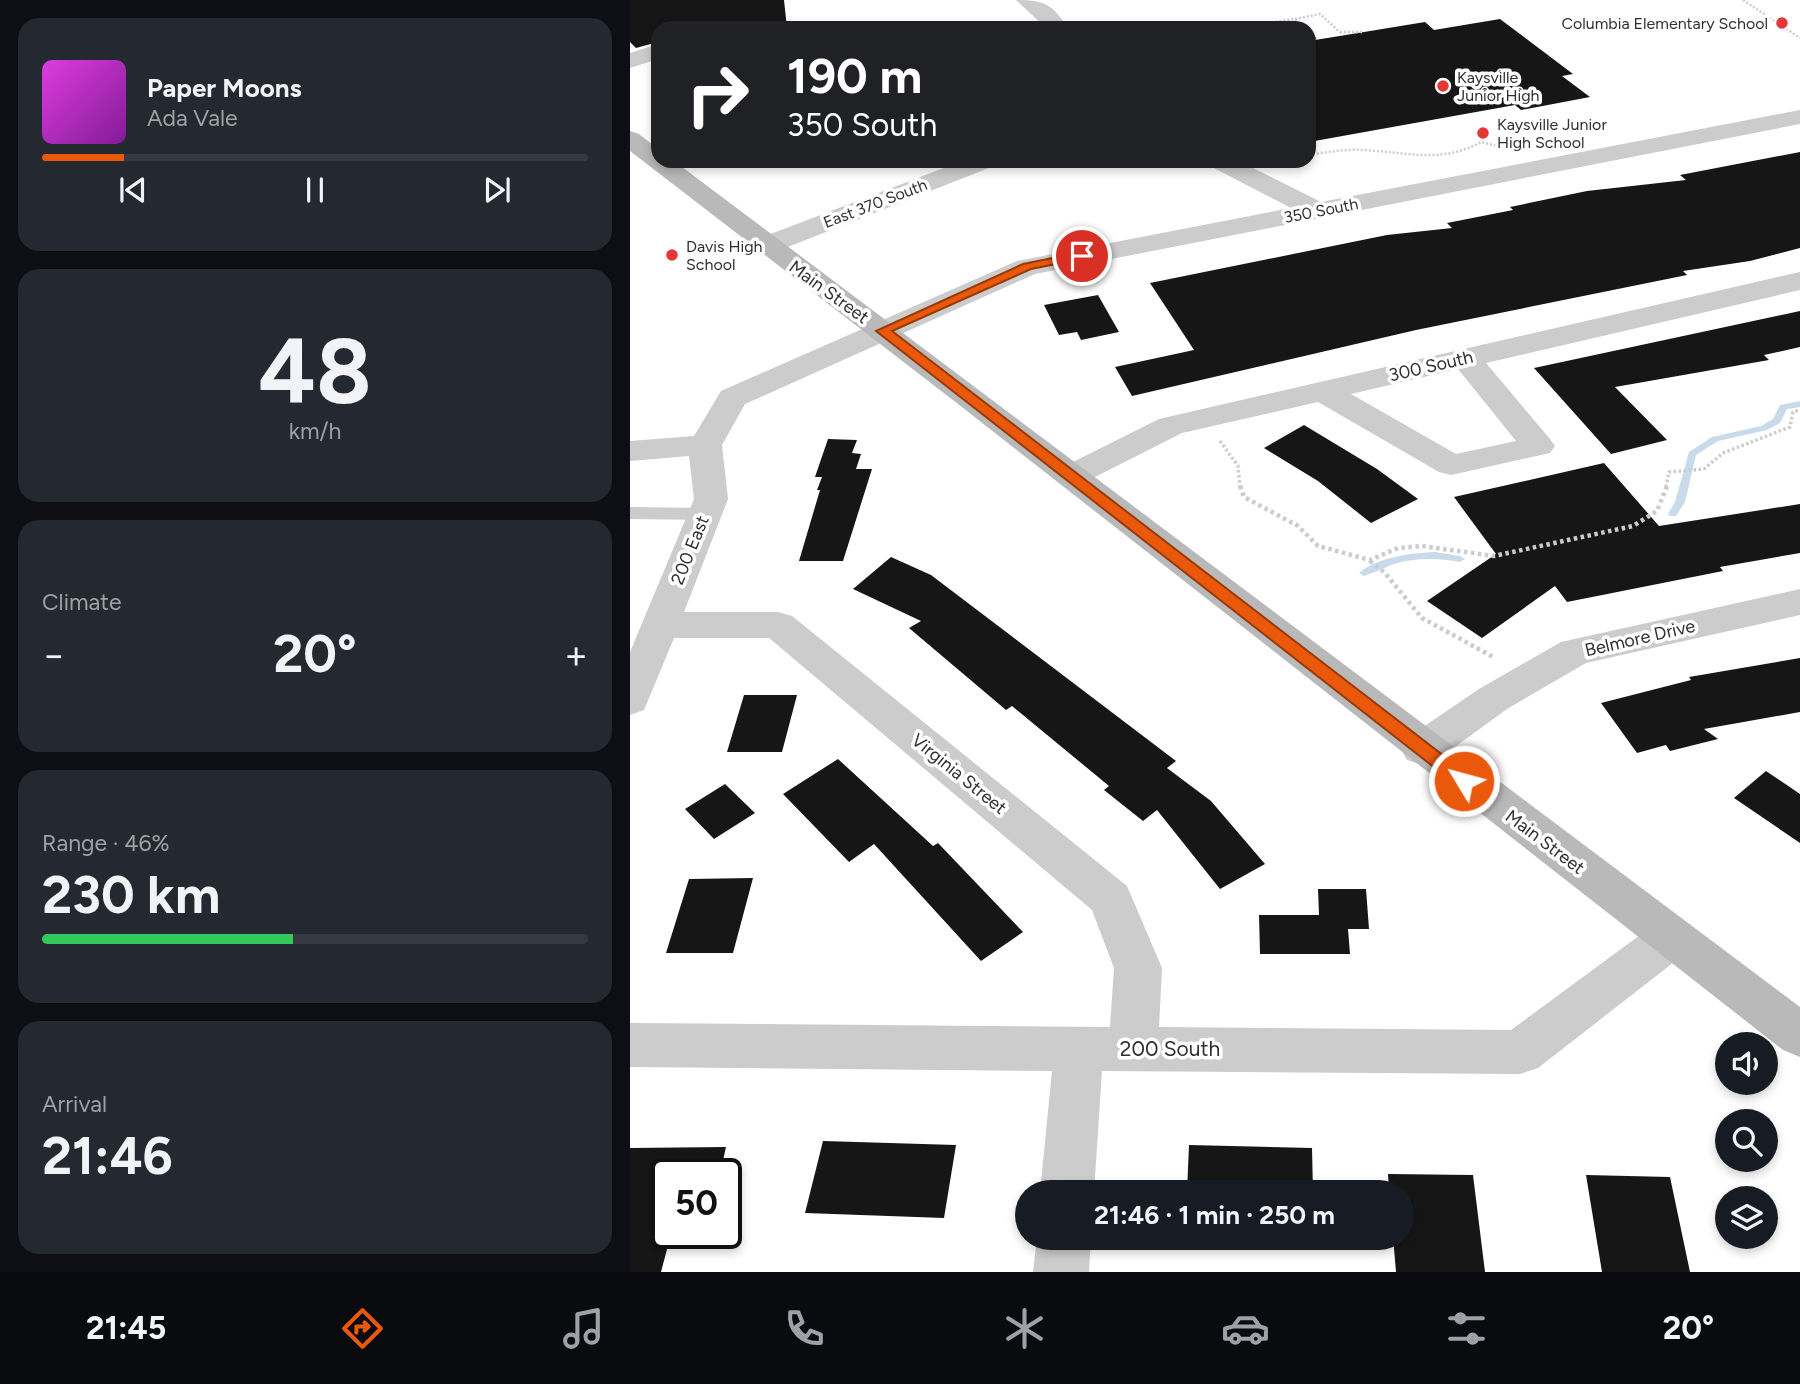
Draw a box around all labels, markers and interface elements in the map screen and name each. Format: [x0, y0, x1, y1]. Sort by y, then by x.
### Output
place label: Columbia Elementary School [1561, 14, 1768, 33]
marker: Columbia Elementary School [1774, 15, 1790, 31]
text: 190 m [787, 46, 922, 105]
icon: right [672, 49, 763, 140]
place label: Kaysville Junior High [1457, 68, 1540, 105]
text: Paper Moons [147, 72, 302, 104]
marker: Kaysville Junior High [1435, 78, 1451, 94]
text: Ada Vale [147, 104, 238, 132]
text: 350 South [787, 106, 937, 144]
place label: Kaysville Junior High School [1497, 115, 1607, 152]
marker: Kaysville Junior High School [1475, 125, 1491, 141]
icon: previous [114, 171, 152, 209]
icon: pause [296, 171, 334, 209]
icon: next [478, 171, 516, 209]
street label: East 370 South [821, 175, 930, 232]
street label: 350 South [1282, 194, 1360, 227]
pin [1052, 226, 1112, 286]
place label: Davis High School [686, 237, 763, 274]
icon: arrive [1063, 237, 1101, 275]
marker: Davis High School [664, 247, 680, 263]
street label: Main Street [785, 256, 873, 328]
text: 48 [258, 317, 372, 426]
street label: 300 South [1387, 346, 1475, 386]
text: km/h [289, 417, 341, 445]
street label: 200 East [666, 512, 714, 588]
text: Climate [42, 588, 121, 616]
street label: Belmore Drive [1583, 615, 1697, 661]
text: 20° [273, 623, 357, 685]
text: − [42, 632, 66, 678]
text: + [564, 632, 588, 678]
street label: Virginia Street [907, 729, 1011, 819]
position arrow [1427, 744, 1501, 818]
street label: Main Street [1501, 805, 1589, 879]
text: Range · 46% [42, 829, 170, 857]
text: 230 km [42, 864, 220, 926]
map controls [1715, 1032, 1778, 1249]
button: sound [1715, 1032, 1778, 1095]
street label: 200 South [1120, 1036, 1220, 1061]
text: Arrival [42, 1090, 107, 1118]
button: search [1715, 1109, 1778, 1172]
text: 21:46 [42, 1125, 173, 1187]
speed limit sign: 50 [651, 1158, 742, 1249]
button: layers [1715, 1186, 1778, 1249]
text: 21:46 · 1 min · 250 m [1094, 1199, 1335, 1231]
icon: directions [338, 1304, 387, 1353]
icon: music [559, 1304, 608, 1353]
icon: phone [780, 1304, 829, 1353]
icon: climate [1000, 1304, 1049, 1353]
icon: car [1221, 1304, 1270, 1353]
icon: filters [1442, 1304, 1491, 1353]
text: 21:45 [86, 1309, 166, 1347]
text: 20° [1663, 1309, 1714, 1347]

